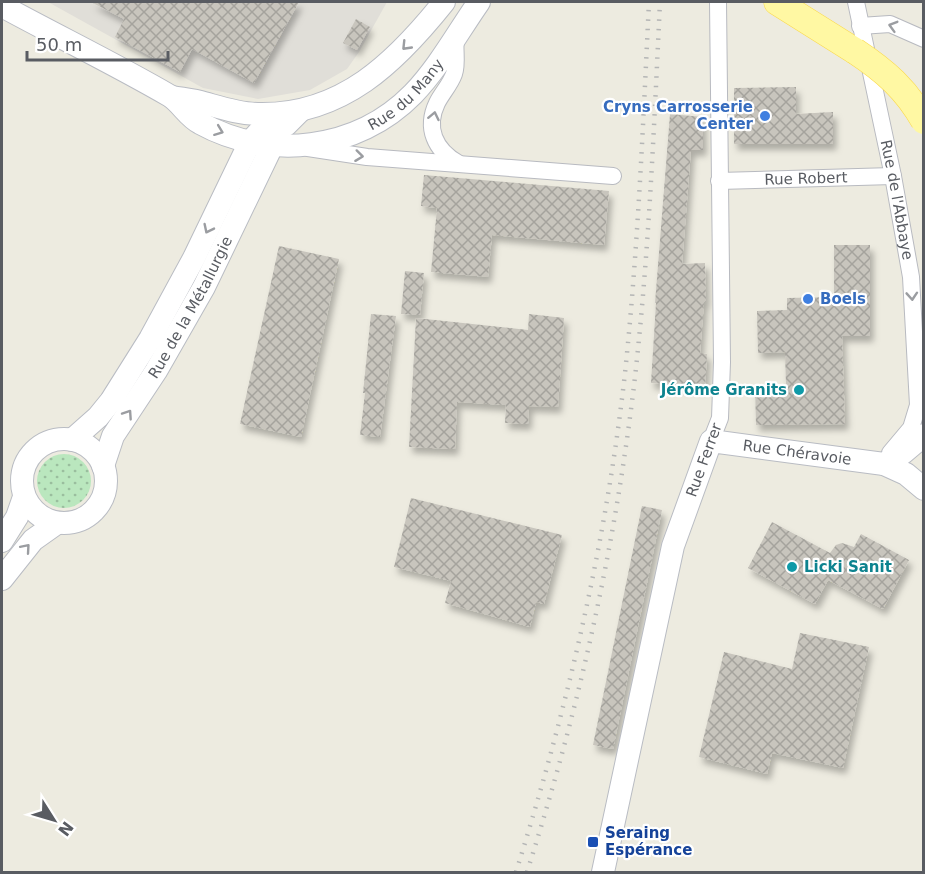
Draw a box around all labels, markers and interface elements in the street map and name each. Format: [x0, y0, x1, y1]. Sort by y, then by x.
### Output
one-way arrow [888, 21, 899, 33]
scale bar [27, 24, 168, 62]
text: 50 m [36, 34, 82, 55]
one-way arrow [403, 39, 414, 50]
street label: Rue du Many [365, 55, 447, 134]
place label: Cryns Carrosserie Center [603, 98, 754, 133]
marker: Cryns Carrosserie Center [758, 109, 772, 123]
one-way arrow [427, 111, 440, 121]
one-way arrow [213, 124, 224, 137]
street label: Rue de l'Abbaye [877, 138, 917, 261]
one-way arrow [355, 150, 364, 162]
street label: Rue Robert [764, 168, 848, 189]
one-way arrow [203, 222, 215, 233]
street label: Rue de la Métallurgie [145, 233, 236, 382]
place label: Boels [820, 290, 866, 308]
marker: Boels [801, 292, 815, 306]
one-way arrow [906, 292, 919, 301]
place label: Jérôme Granits [660, 381, 787, 399]
marker: Jérôme Granits [792, 383, 806, 397]
one-way arrow [121, 409, 132, 420]
street label: Rue Ferrer [682, 420, 726, 499]
street label: Rue Chéravoie [742, 436, 853, 469]
one-way arrow [19, 544, 30, 555]
place label: Licki Sanit [804, 558, 892, 576]
marker: Licki Sanit [785, 560, 799, 574]
north arrow [24, 790, 84, 850]
text: N [54, 818, 77, 840]
place label: Seraing Espérance [605, 824, 692, 859]
marker: Seraing Espérance [586, 835, 600, 849]

